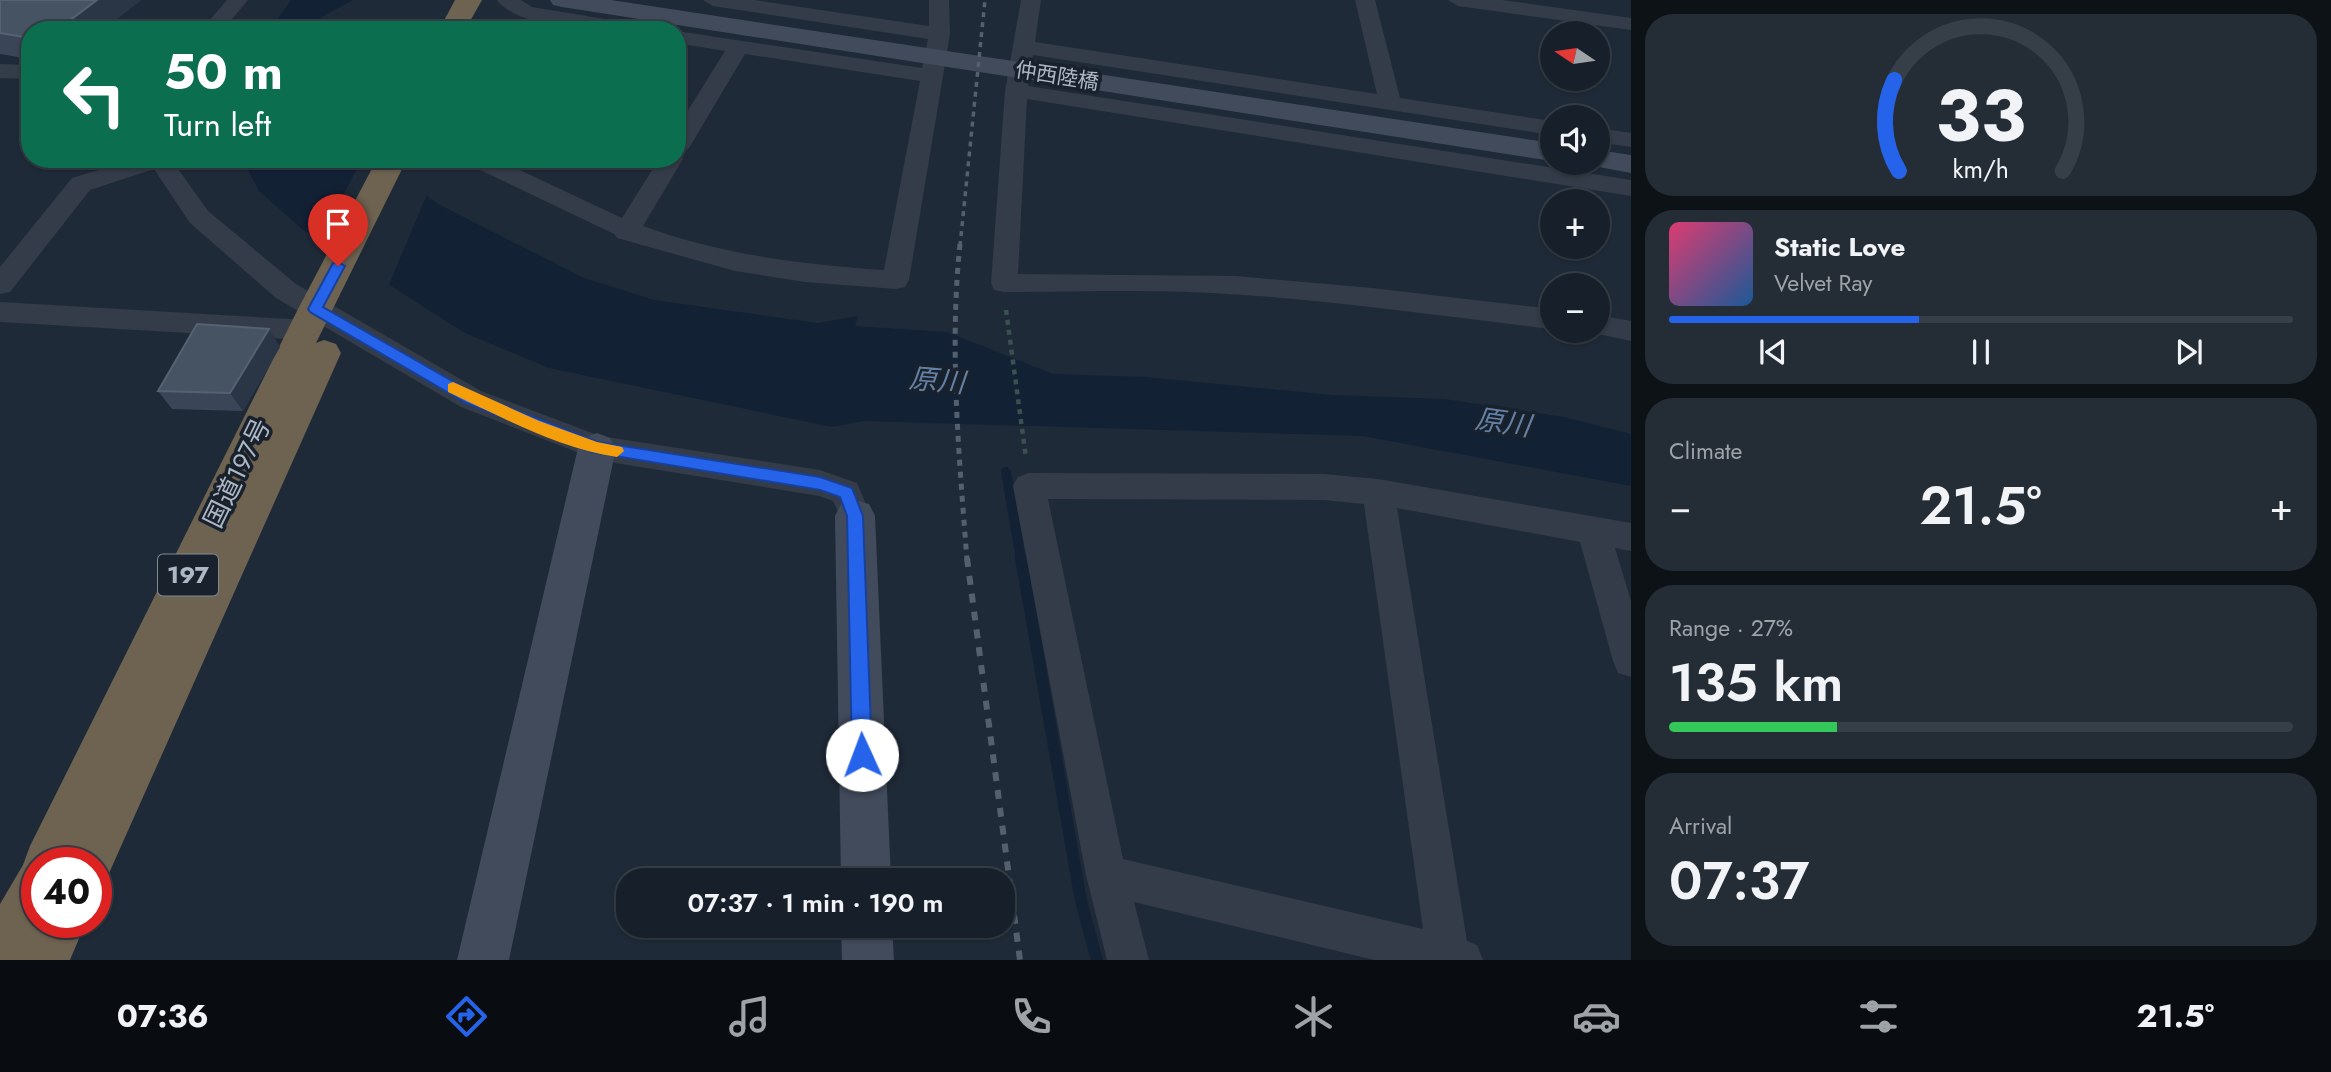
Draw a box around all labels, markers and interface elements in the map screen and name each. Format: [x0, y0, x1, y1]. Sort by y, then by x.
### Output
north arrow [1540, 21, 1610, 91]
map controls [1540, 21, 1610, 343]
text: 50 m [164, 37, 283, 107]
icon: left [49, 49, 140, 140]
street label: 仲西陸橋 [1013, 55, 1101, 97]
text: 33 [1936, 63, 2026, 168]
text: Turn left [164, 102, 271, 148]
button: sound [1540, 105, 1610, 175]
text: km/h [1953, 151, 2009, 187]
button: + [1540, 189, 1610, 259]
pin [308, 194, 368, 266]
icon: arrive [319, 205, 357, 243]
text: Static Love [1774, 228, 1906, 266]
text: Velvet Ray [1774, 266, 1872, 300]
button: − [1540, 273, 1610, 343]
icon: previous [1754, 333, 1792, 371]
icon: pause [1962, 333, 2000, 371]
icon: next [2170, 333, 2208, 371]
water label: 原川 [907, 358, 970, 404]
water label: 原川 [1472, 398, 1536, 447]
street label: 国道197号 [194, 412, 280, 534]
text: Climate [1669, 434, 1742, 468]
text: 21.5° [1920, 468, 2042, 544]
text: − [1669, 479, 1691, 534]
text: + [2270, 479, 2293, 534]
road number: 197 [158, 554, 218, 596]
text: Range · 27% [1669, 611, 1793, 645]
text: 135 km [1669, 645, 1843, 721]
position arrow [825, 718, 899, 792]
text: Arrival [1669, 809, 1732, 843]
text: 07:37 [1669, 843, 1809, 919]
speed limit sign: 40 [21, 847, 112, 938]
text: 07:37 · 1 min · 190 m [688, 884, 943, 922]
icon: directions [442, 992, 491, 1041]
icon: music [725, 992, 774, 1041]
icon: phone [1007, 992, 1056, 1041]
icon: climate [1289, 992, 1338, 1041]
icon: car [1572, 992, 1621, 1041]
icon: filters [1854, 992, 1903, 1041]
text: 07:36 [117, 993, 209, 1039]
text: 21.5° [2137, 993, 2214, 1039]

